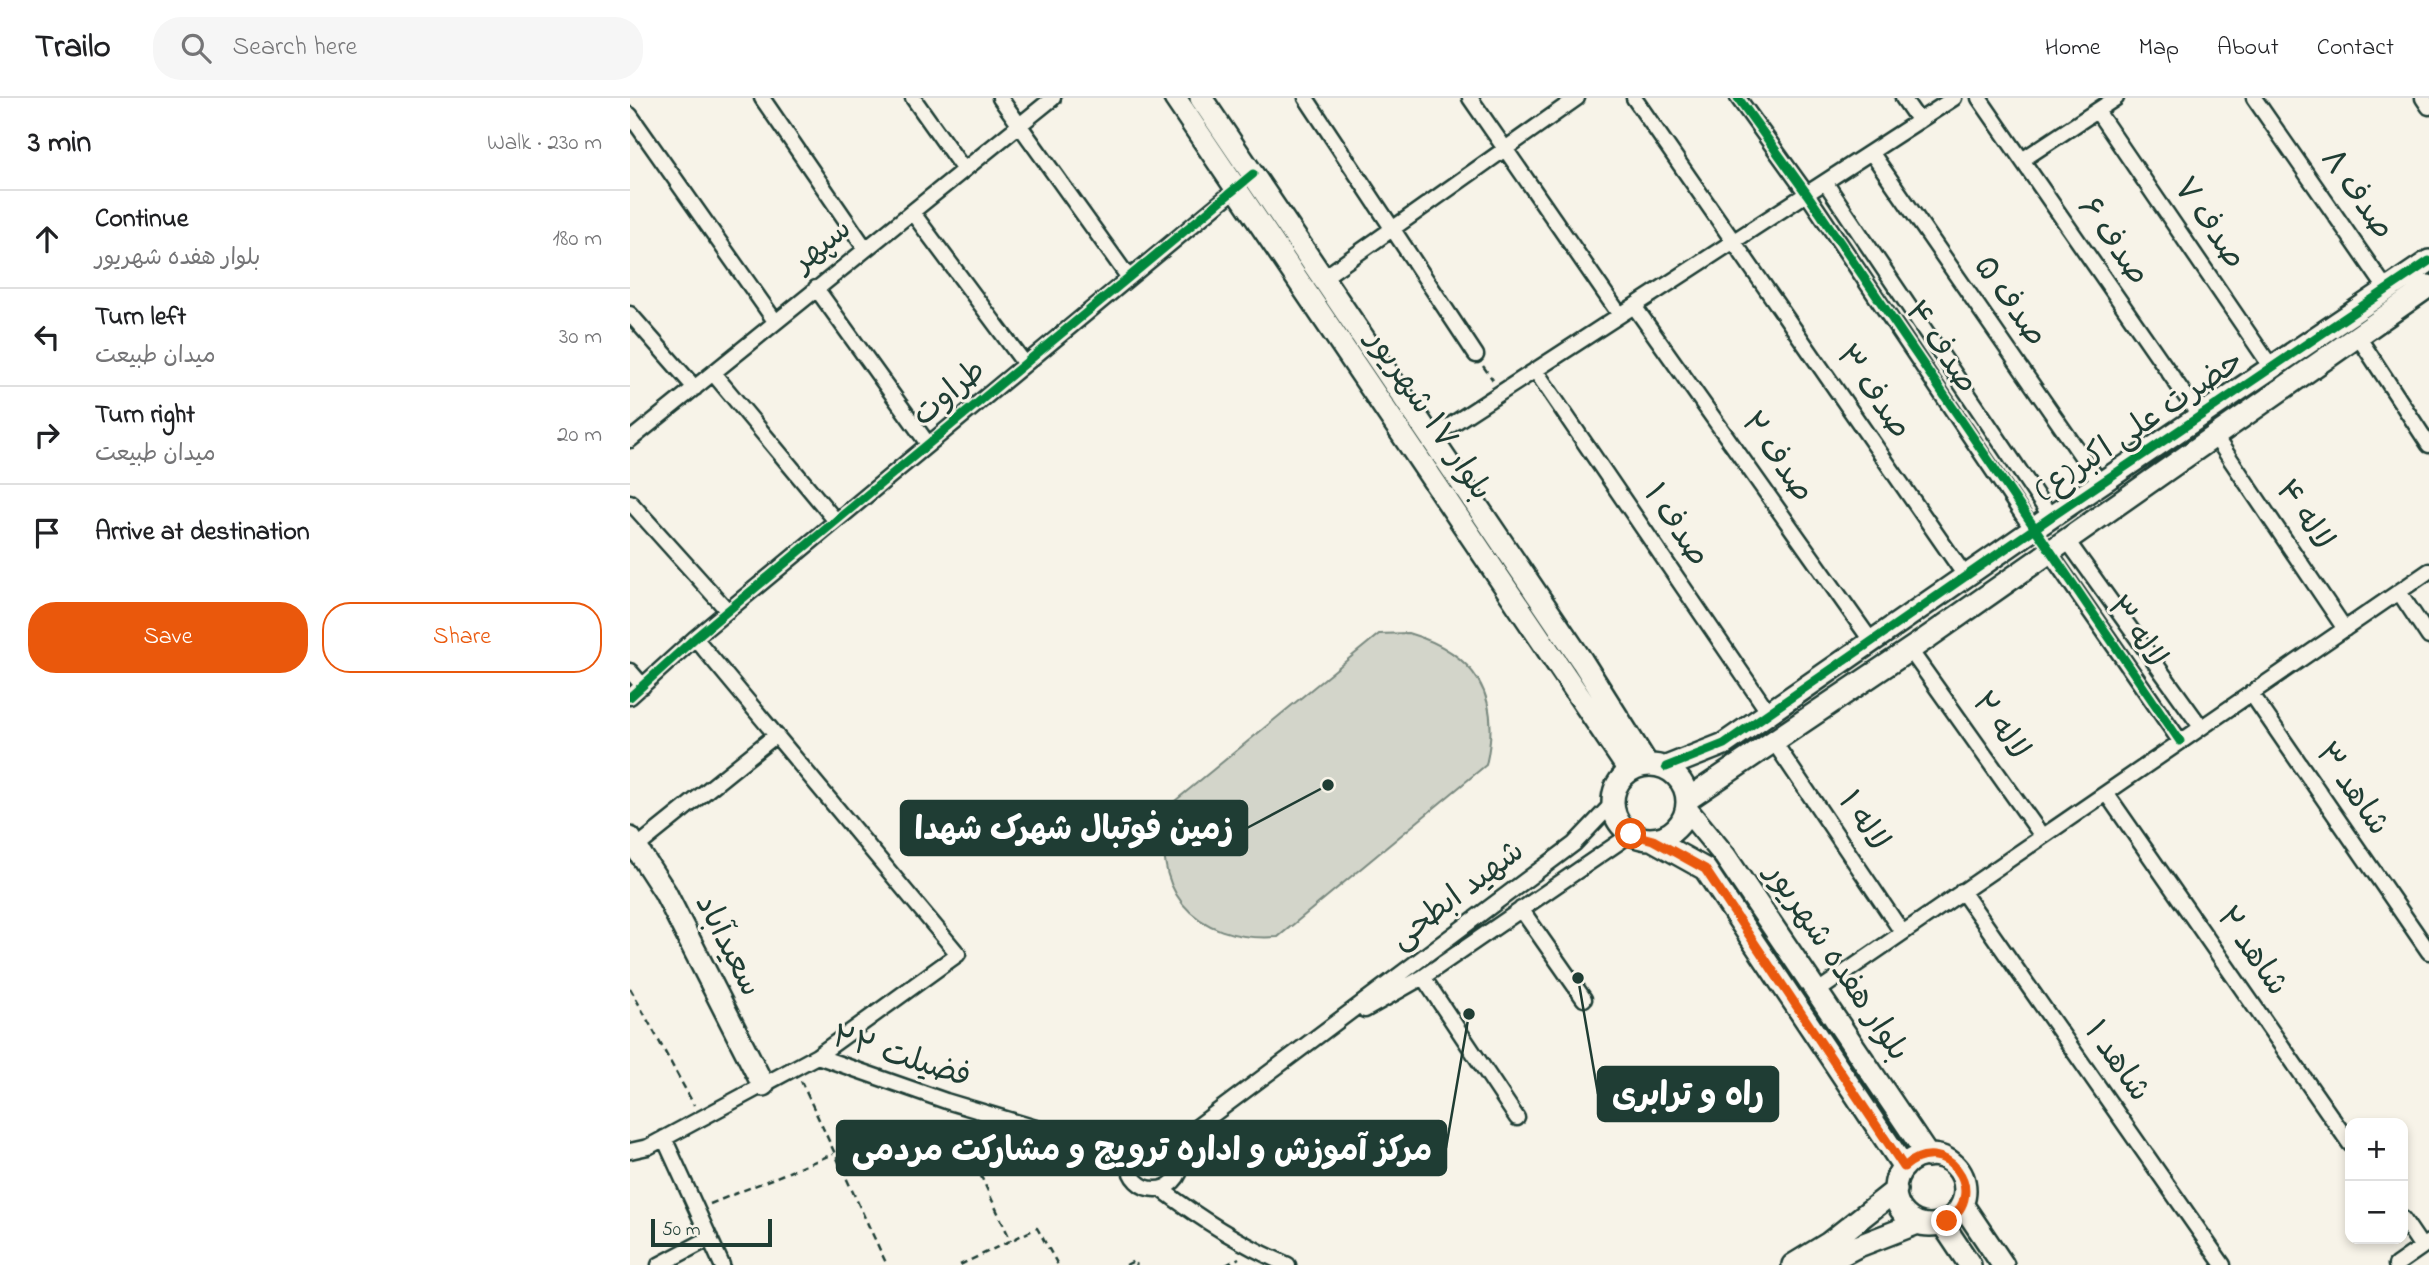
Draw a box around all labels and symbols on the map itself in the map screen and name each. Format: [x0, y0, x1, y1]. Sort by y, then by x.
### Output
street label: صدف ۸ [2307, 140, 2405, 250]
street label: صدف ۷ [2160, 168, 2256, 280]
street label: صدف ۶ [2064, 188, 2160, 296]
street label: سپهر [781, 207, 863, 286]
street label: صدف ۵ [1960, 247, 2058, 357]
street label: صدف ۴ [1891, 292, 1989, 404]
street label: بلوار ۱۷ شهریور [1352, 318, 1503, 511]
street label: صدف ۳ [1822, 336, 1922, 450]
street label: حضرت علی اکبر(ع) [2026, 339, 2254, 515]
street label: طراوت [903, 349, 997, 439]
street label: صدف ۲ [1728, 403, 1824, 513]
street label: لاله ۴ [2262, 471, 2344, 561]
street label: صدف ۱ [1630, 475, 1720, 577]
street label: لاله ۳ [2093, 587, 2177, 679]
street label: لاله ۲ [1958, 683, 2040, 771]
street label: شاهد ۳ [2302, 734, 2400, 846]
street label: لاله ۱ [1824, 782, 1900, 862]
callout: زمین فوتبال شهرک شهدا [901, 801, 1247, 855]
text: زمین فوتبال شهرک شهدا [915, 807, 1233, 855]
route start [1615, 818, 1646, 849]
street label: شهید ابطحی [1381, 830, 1535, 962]
street label: بلوار هفده شهریور [1750, 852, 1920, 1072]
street label: سعیدآباد [681, 887, 773, 1005]
street label: شاهد ۲ [2203, 898, 2299, 1006]
street label: شاهد ۱ [2071, 1012, 2161, 1112]
street label: فضیلت ۲۲ [826, 1015, 976, 1101]
callout: راه و ترابری [1598, 1067, 1778, 1121]
text: راه و ترابری [1612, 1073, 1764, 1121]
callout: مرکز آموزش و اداره ترویج و مشارکت مردمی [837, 1121, 1446, 1175]
text: مرکز آموزش و اداره ترویج و مشارکت مردمی [852, 1128, 1432, 1176]
route end [1931, 1205, 1962, 1236]
scale bar [651, 1216, 772, 1248]

